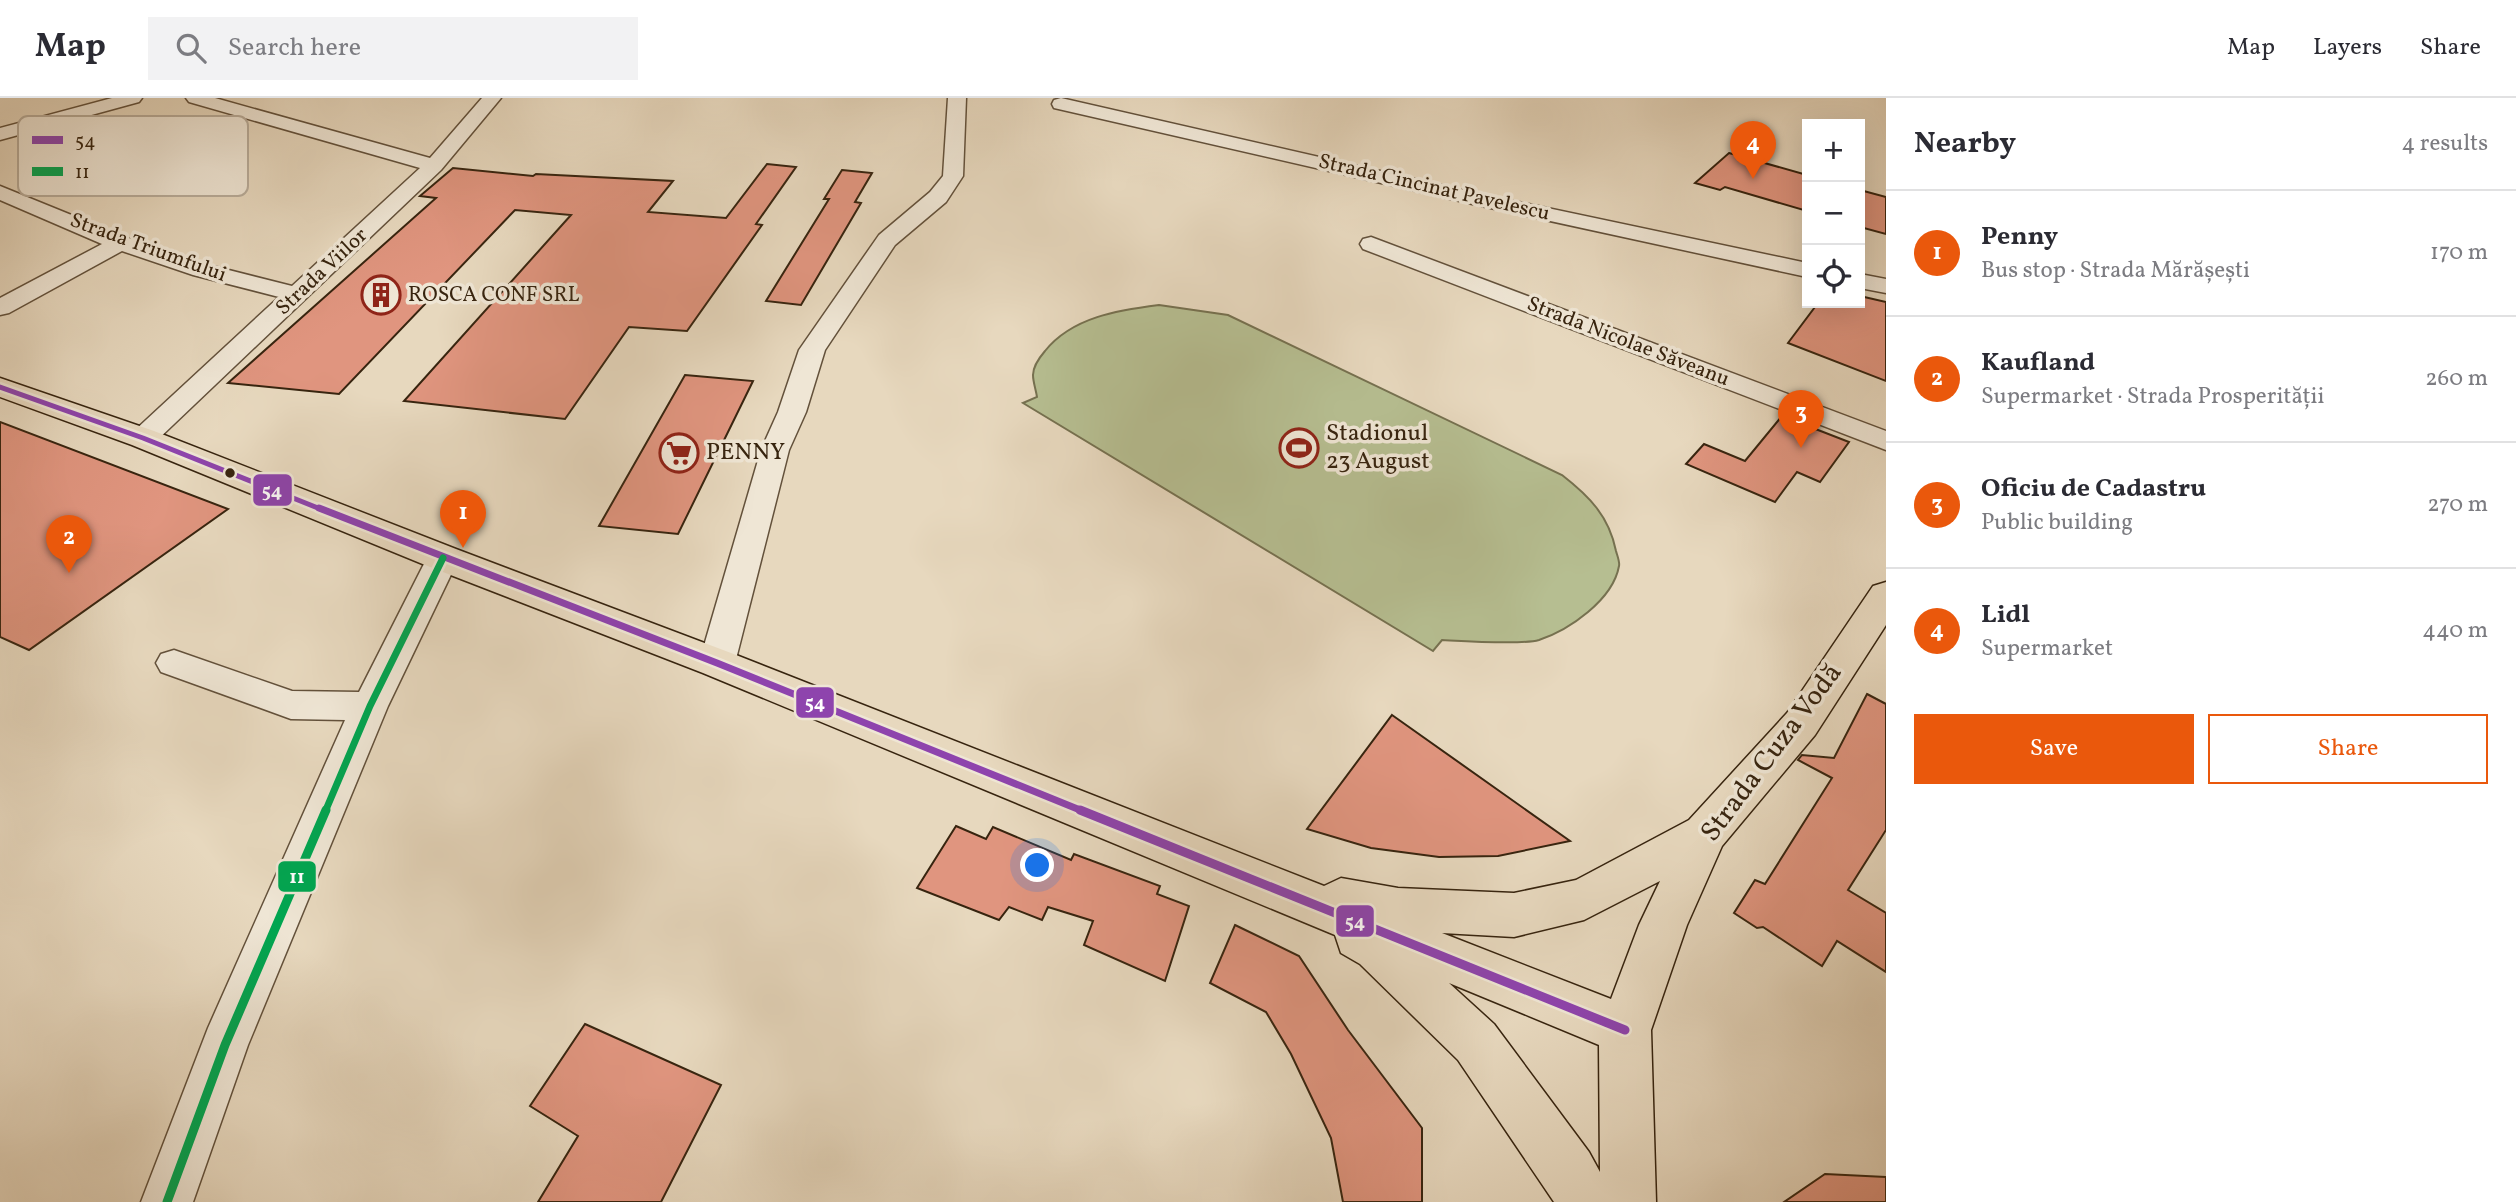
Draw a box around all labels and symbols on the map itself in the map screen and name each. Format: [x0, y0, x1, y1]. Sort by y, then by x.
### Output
legend [18, 116, 248, 196]
pin: 4 [1730, 121, 1776, 179]
text: 54 [75, 129, 95, 155]
street label: Strada Cincinat Pavelescu [1315, 147, 1553, 229]
text: 11 [75, 160, 90, 186]
street label: Strada Triumfului [66, 206, 230, 290]
street label: Strada Viilor [270, 222, 375, 322]
building icon: ROSCA CONF SRL [360, 274, 402, 316]
place label: ROSCA CONF SRL [408, 281, 580, 310]
street label: Strada Nicolae Săveanu [1522, 290, 1734, 394]
pin: 3 [1778, 390, 1824, 448]
place label: Stadionul 23 August [1326, 417, 1430, 479]
sports icon: Stadionul 23 August [1278, 427, 1320, 469]
supermarket icon: PENNY [658, 432, 700, 474]
place label: PENNY [706, 436, 785, 470]
unlabelled marker [223, 466, 237, 480]
line badge: 54 [252, 473, 293, 507]
text: 54 [262, 479, 282, 505]
pin: 1 [440, 490, 486, 548]
pin: 2 [46, 515, 92, 573]
street label: Strada Cuza Vodă [1692, 656, 1852, 850]
line badge: 54 [795, 686, 835, 719]
text: 54 [805, 691, 825, 717]
your location [1020, 848, 1054, 882]
line badge: 11 [277, 860, 317, 893]
text: 11 [289, 865, 305, 891]
line badge: 54 [1335, 904, 1375, 938]
text: 54 [1345, 910, 1365, 936]

